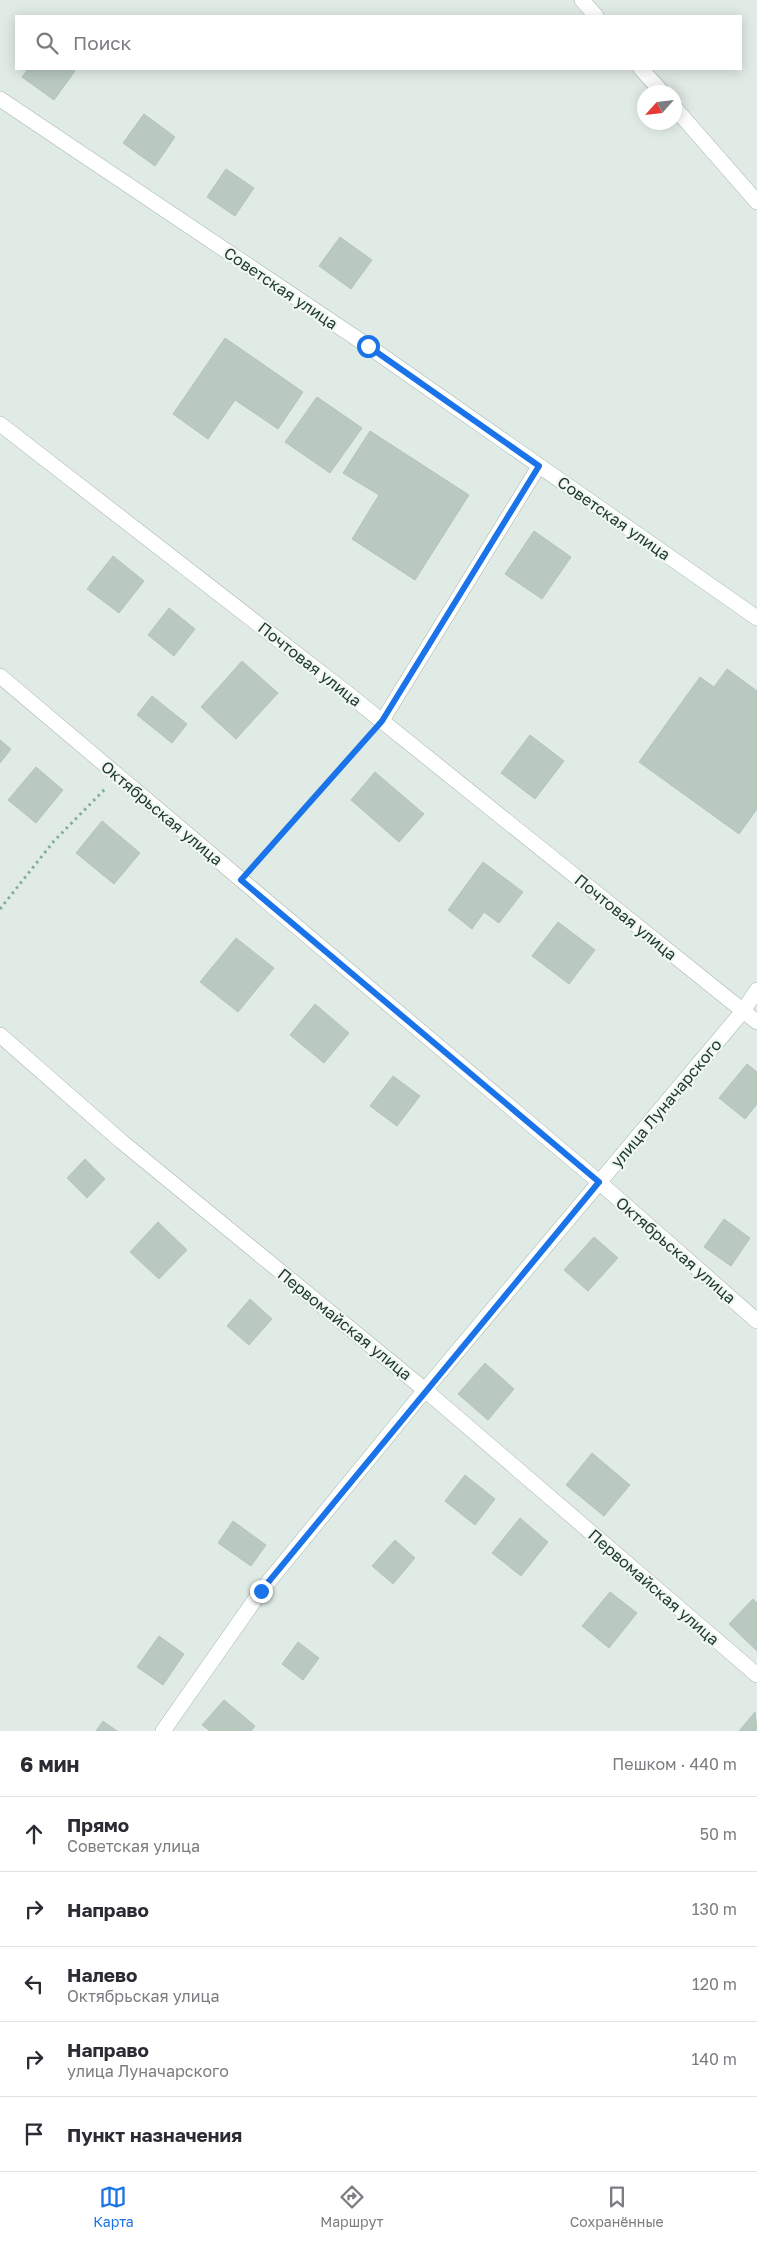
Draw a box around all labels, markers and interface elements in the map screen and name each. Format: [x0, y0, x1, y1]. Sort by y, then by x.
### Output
search box [15, 15, 742, 70]
icon: search [33, 29, 61, 57]
text: Поиск [73, 31, 132, 54]
north arrow [637, 85, 682, 130]
street label: Советская улица [220, 242, 342, 334]
route start [357, 335, 380, 358]
street label: Советская улица [554, 472, 674, 564]
street label: Почтовая улица [254, 617, 366, 711]
street label: Октябрьская улица [97, 756, 227, 870]
street label: Почтовая улица [571, 870, 681, 964]
street label: улица Луначарского [606, 1035, 726, 1171]
street label: Октябрьская улица [612, 1192, 740, 1308]
street label: Первомайская улица [274, 1264, 416, 1384]
street label: Первомайская улица [584, 1525, 724, 1649]
route end [250, 1580, 273, 1603]
text: 6 мин [20, 1751, 79, 1777]
text: Пешком · 440 m [612, 1754, 737, 1774]
text: Прямо [67, 1813, 129, 1836]
icon: ahead [20, 1820, 48, 1848]
text: 50 m [700, 1824, 737, 1844]
text: Советская улица [67, 1836, 200, 1856]
icon: right [20, 1895, 48, 1923]
text: Направо [67, 1898, 149, 1921]
text: 130 m [692, 1899, 737, 1919]
text: Налево [67, 1963, 137, 1986]
icon: left [20, 1970, 48, 1998]
text: 120 m [692, 1974, 737, 1994]
text: Октябрьская улица [67, 1986, 220, 2006]
text: Направо [67, 2038, 149, 2061]
icon: right [20, 2045, 48, 2073]
text: 140 m [691, 2049, 737, 2069]
text: улица Луначарского [67, 2061, 229, 2081]
icon: arrive [20, 2120, 48, 2148]
text: Пункт назначения [67, 2123, 242, 2146]
tab: Карта [93, 2183, 134, 2230]
tab: Маршрут [320, 2183, 383, 2230]
tab: Сохранённые [570, 2183, 664, 2230]

